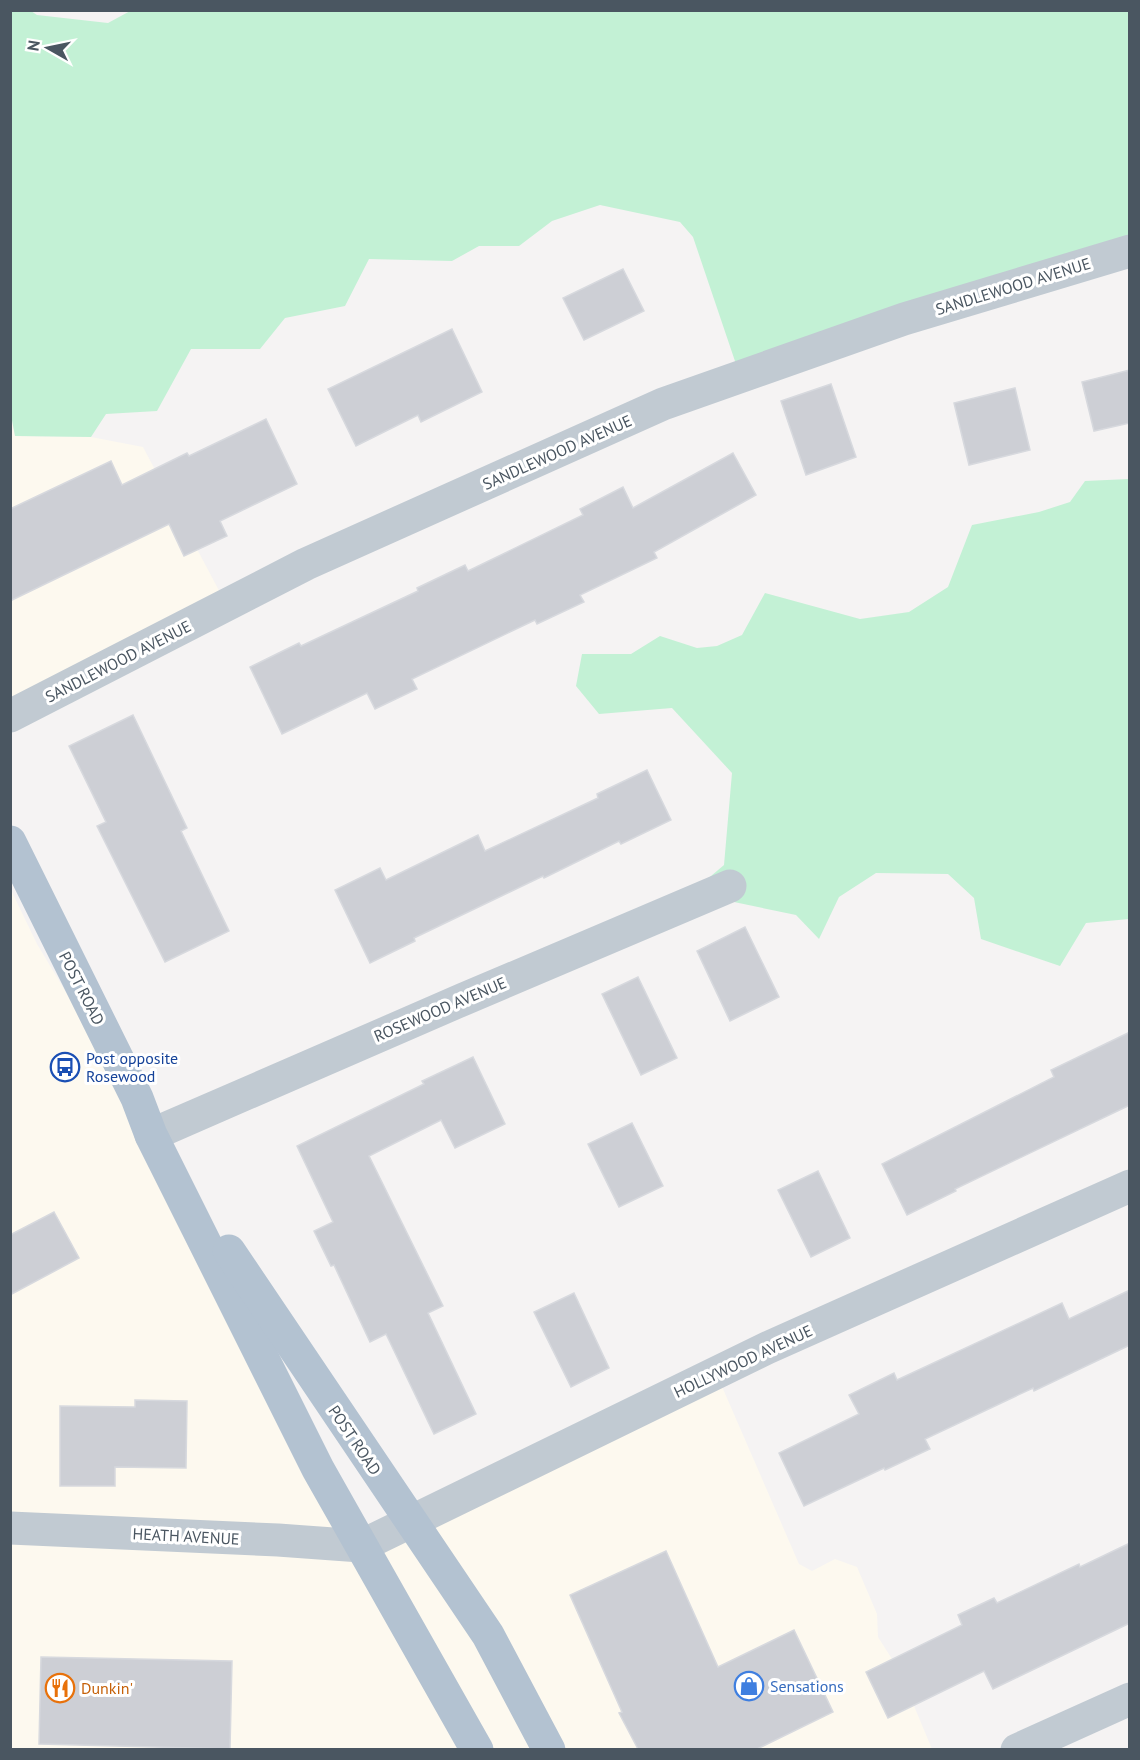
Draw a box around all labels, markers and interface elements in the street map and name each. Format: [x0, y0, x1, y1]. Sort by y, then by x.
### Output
north arrow [18, 18, 78, 78]
text: N [22, 39, 44, 52]
street label: SANDLEWOOD AVENUE [933, 253, 1093, 319]
street label: SANDLEWOOD AVENUE [479, 410, 635, 494]
street label: SANDLEWOOD AVENUE [42, 616, 194, 706]
street label: POST ROAD [55, 948, 109, 1028]
street label: ROSEWOOD AVENUE [371, 972, 509, 1046]
place label: Post opposite Rosewood [86, 1048, 178, 1086]
bus stop icon: Post opposite Rosewood [49, 1051, 81, 1083]
street label: HOLLYWOOD AVENUE [671, 1320, 815, 1402]
street label: POST ROAD [324, 1401, 386, 1479]
street label: HEATH AVENUE [132, 1523, 240, 1549]
shop icon: Sensations [733, 1670, 765, 1702]
restaurant icon: Dunkin' [44, 1672, 76, 1704]
place label: Sensations [770, 1676, 844, 1696]
place label: Dunkin' [81, 1678, 133, 1698]

